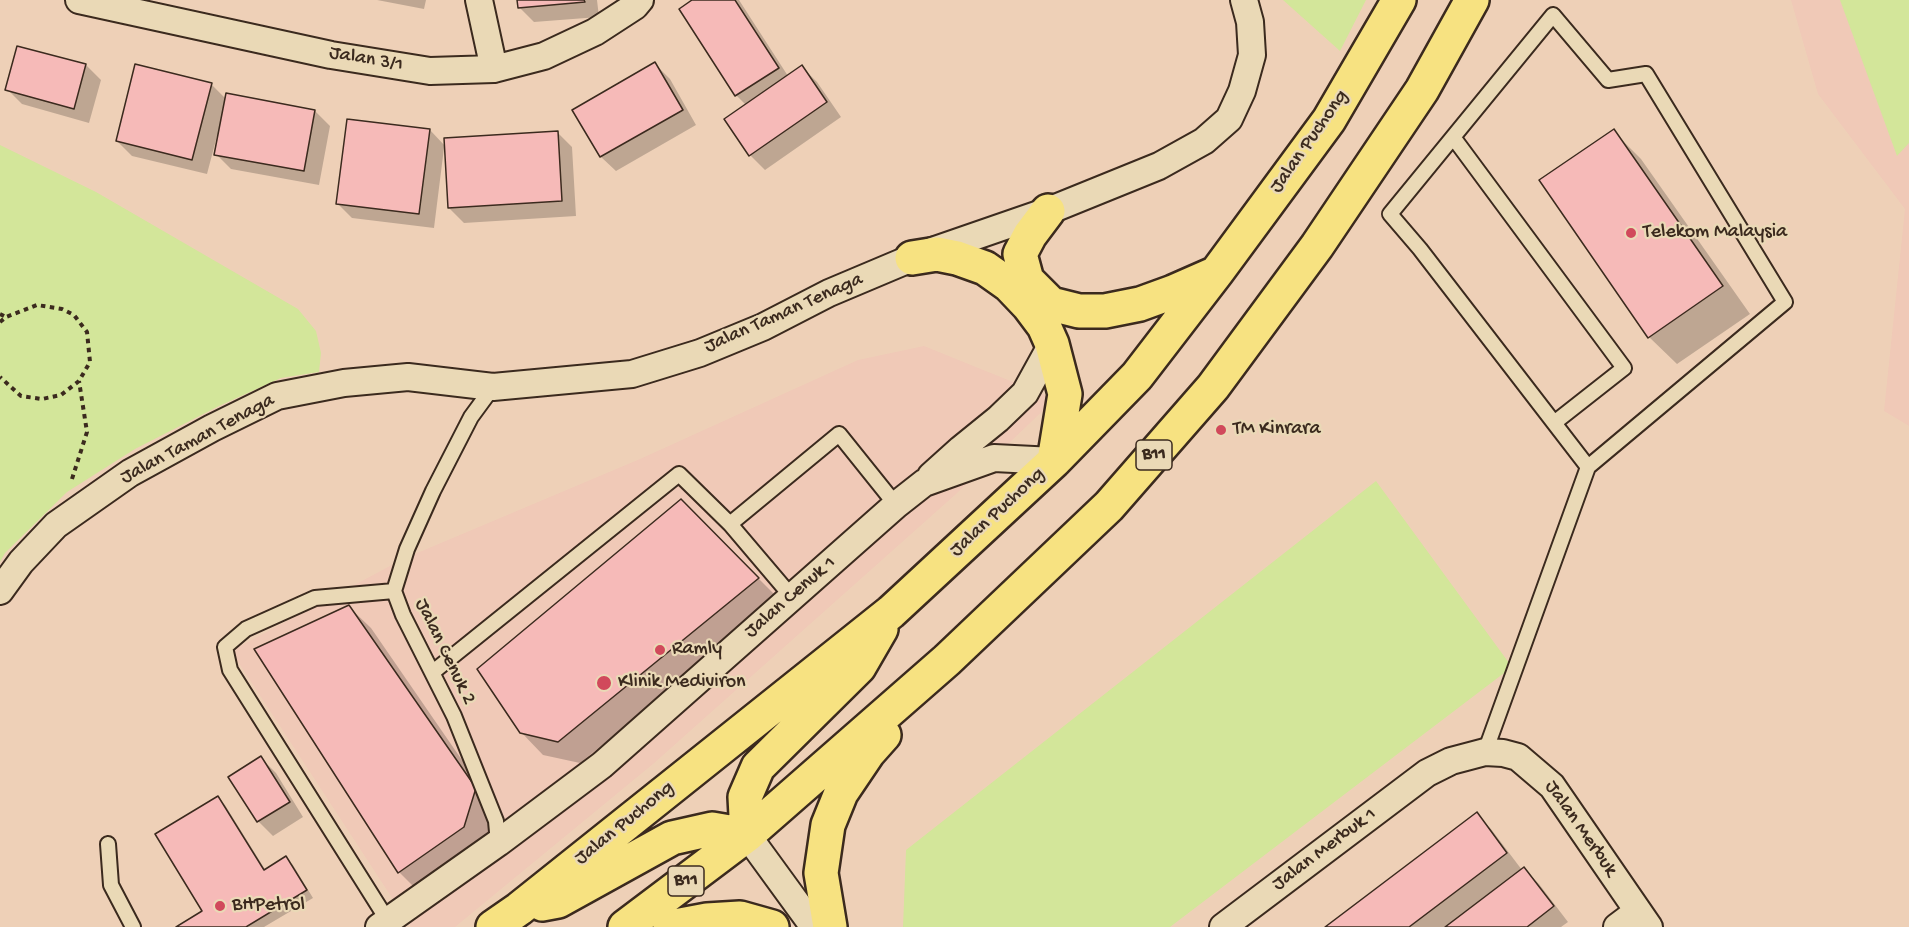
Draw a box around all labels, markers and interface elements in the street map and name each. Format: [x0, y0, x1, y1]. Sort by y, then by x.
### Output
street label: Jalan 3/1 [327, 42, 405, 78]
street label: Jalan Puchong [1266, 86, 1354, 198]
place label: Telekom Malaysia [1643, 221, 1787, 245]
marker: Telekom Malaysia [1624, 226, 1638, 240]
street label: Jalan Taman Tenaga [701, 268, 867, 360]
street label: Jalan Taman Tenaga [117, 389, 279, 491]
place label: TM Kinrara [1233, 418, 1321, 442]
marker: TM Kinrara [1214, 423, 1228, 437]
road number: B11 [1136, 440, 1172, 470]
street label: Jalan Puchong [946, 463, 1050, 563]
street label: Jalan Cenuk 1 [740, 552, 842, 644]
street label: Jalan Cenuk 2 [408, 595, 480, 709]
place label: Ramly [672, 638, 722, 662]
marker: Ramly [653, 643, 667, 657]
place label: Klinik Mediviron [618, 671, 746, 695]
marker: Klinik Mediviron [595, 674, 613, 692]
street label: Jalan Merbuk [1538, 776, 1622, 882]
street label: Jalan Puchong [571, 777, 679, 871]
street label: Jalan Merbuk 1 [1268, 803, 1382, 897]
road number: B11 [668, 866, 704, 896]
place label: BHPetrol [232, 894, 305, 918]
marker: BHPetrol [213, 899, 227, 913]

